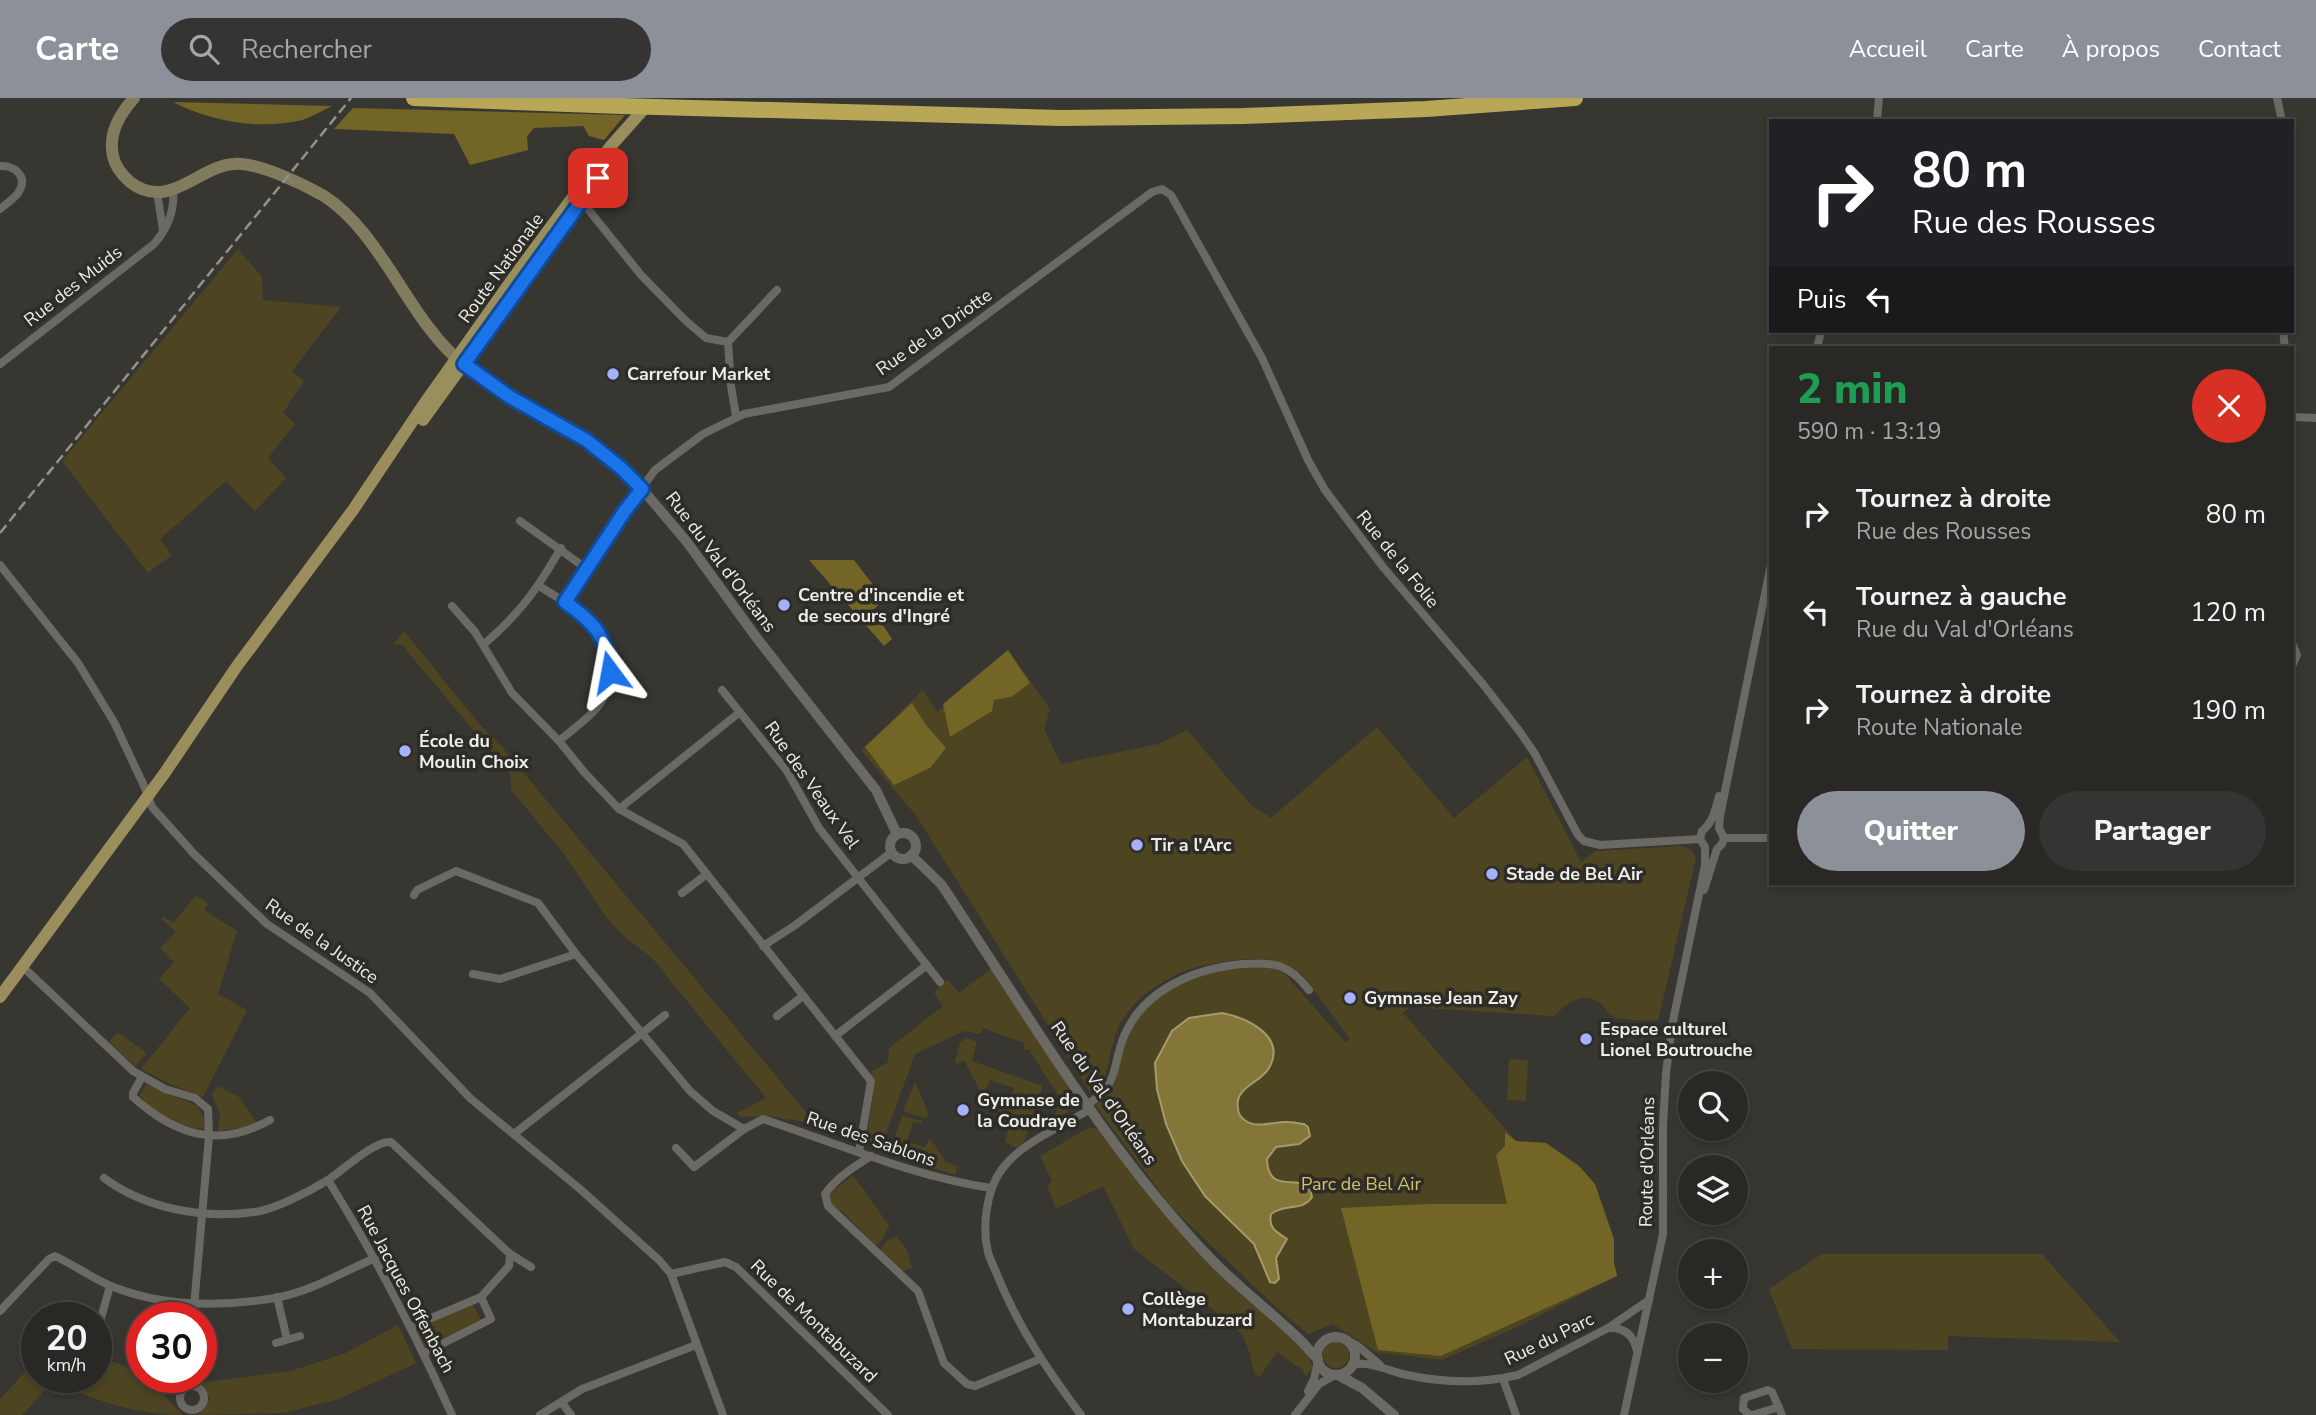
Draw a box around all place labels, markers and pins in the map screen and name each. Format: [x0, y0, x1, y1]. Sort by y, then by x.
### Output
pin [568, 148, 628, 208]
place label: Carrefour Market [627, 362, 770, 386]
marker: Carrefour Market [605, 366, 621, 382]
place label: Centre d'incendie et de secours d'Ingré [798, 583, 964, 628]
marker: Centre d'incendie et de secours d'Ingré [776, 597, 792, 613]
place label: École du Moulin Choix [419, 729, 529, 774]
marker: École du Moulin Choix [397, 743, 413, 759]
place label: Tir a l'Arc [1151, 833, 1232, 857]
marker: Tir a l'Arc [1129, 837, 1145, 853]
place label: Stade de Bel Air [1506, 862, 1643, 886]
marker: Stade de Bel Air [1484, 866, 1500, 882]
place label: Gymnase Jean Zay [1364, 986, 1518, 1010]
marker: Gymnase Jean Zay [1342, 990, 1358, 1006]
place label: Espace culturel Lionel Boutrouche [1600, 1017, 1753, 1062]
marker: Espace culturel Lionel Boutrouche [1578, 1031, 1594, 1047]
place label: Gymnase de la Coudraye [977, 1088, 1080, 1133]
marker: Gymnase de la Coudraye [955, 1102, 971, 1118]
place label: Collège Montabuzard [1142, 1287, 1253, 1332]
marker: Collège Montabuzard [1120, 1301, 1136, 1317]

